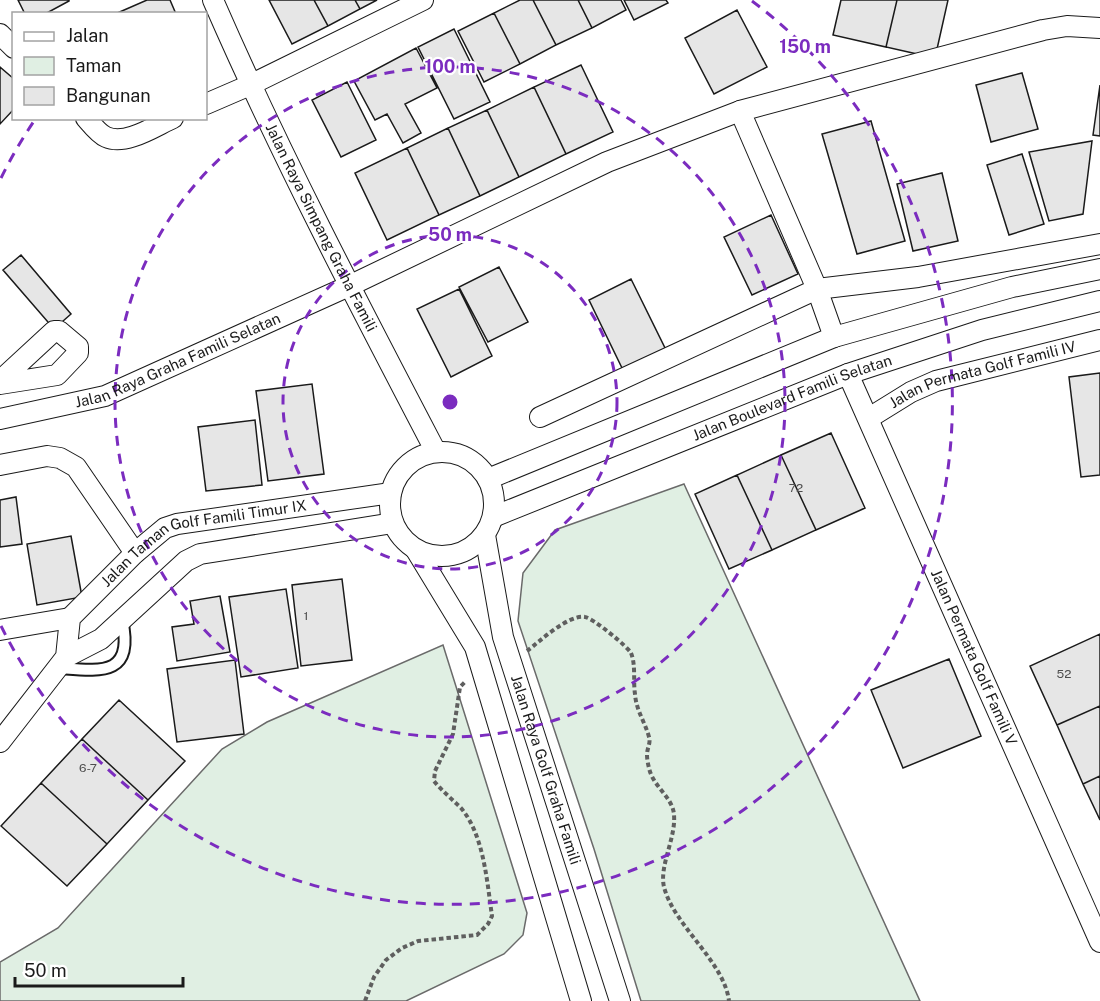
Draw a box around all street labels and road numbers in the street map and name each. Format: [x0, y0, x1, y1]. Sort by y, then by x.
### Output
street label: Jalan Raya Simpang Graha Famili [263, 121, 381, 334]
street label: Jalan Raya Graha Famili Selatan [73, 309, 283, 410]
street label: Jalan Permata Golf Famili IV [886, 337, 1077, 411]
street label: Jalan Boulevard Famili Selatan [690, 351, 894, 444]
street label: Jalan Taman Golf Famili Timur IX [97, 496, 308, 590]
street label: Jalan Permata Golf Famili V [928, 567, 1021, 748]
street label: Jalan Raya Golf Graha Famili [508, 673, 585, 866]

